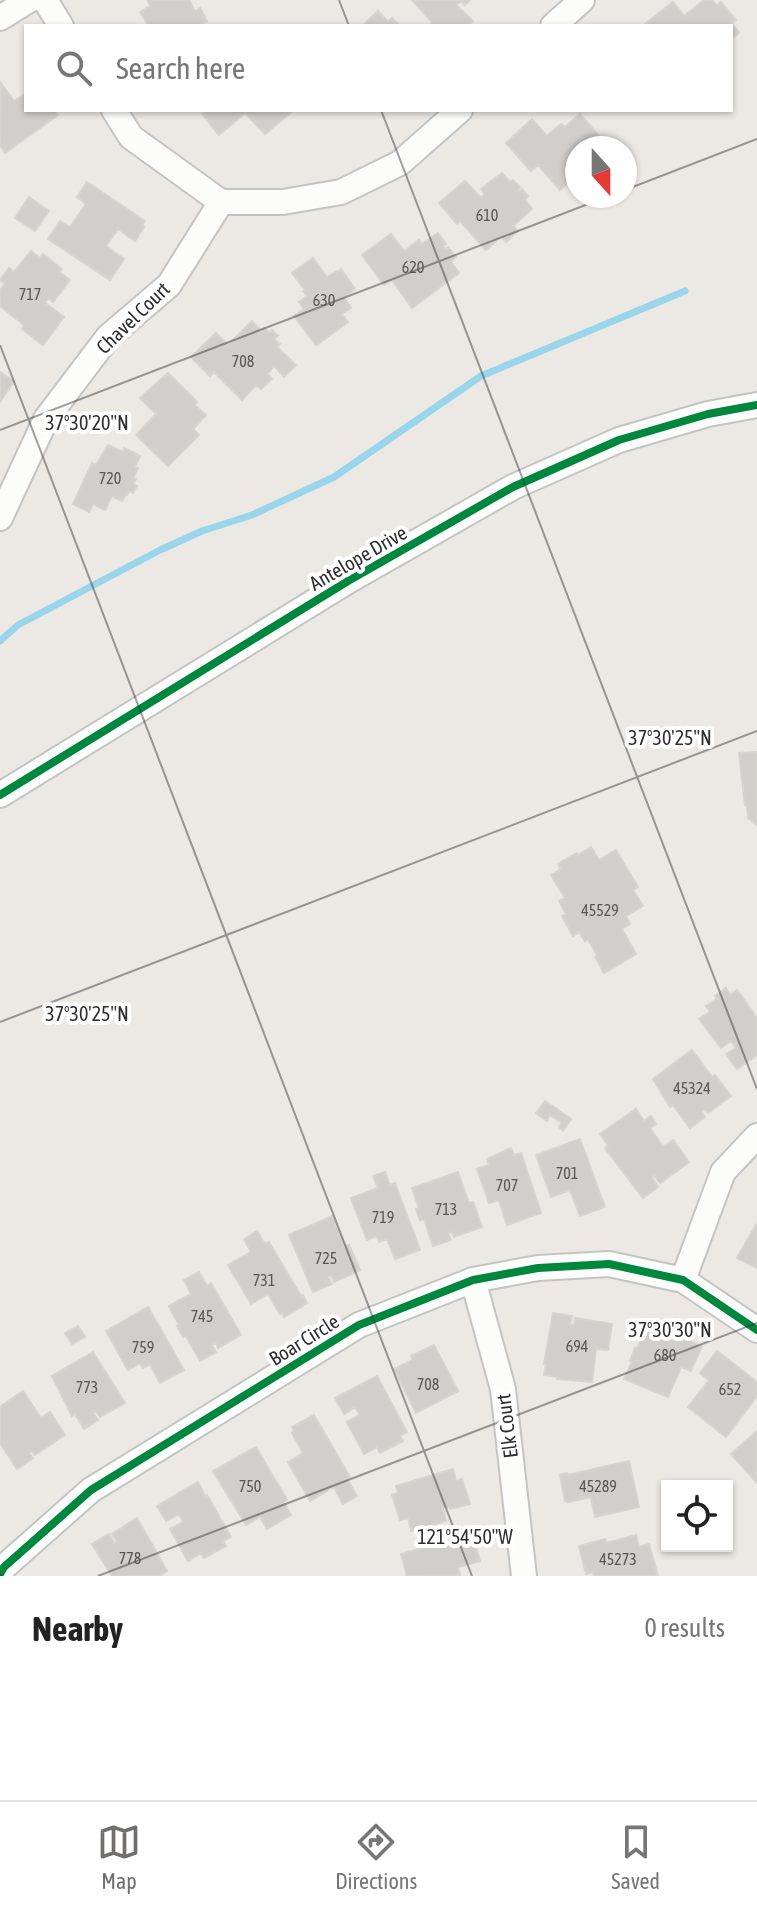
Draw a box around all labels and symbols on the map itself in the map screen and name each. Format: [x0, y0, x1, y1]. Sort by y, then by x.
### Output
north arrow [565, 136, 637, 208]
house number: 610 [476, 206, 498, 224]
house number: 620 [402, 258, 424, 276]
street label: Chavel Court [91, 277, 174, 358]
house number: 717 [19, 285, 41, 303]
house number: 630 [313, 291, 335, 309]
house number: 708 [232, 352, 254, 370]
text: 37°30'20"N [45, 411, 129, 434]
house number: 720 [99, 469, 121, 487]
street label: Antelope Drive [305, 520, 411, 595]
text: 37°30'25"N [628, 726, 712, 749]
house number: 45529 [581, 901, 619, 919]
text: 37°30'25"N [45, 1002, 129, 1025]
house number: 45324 [673, 1079, 711, 1097]
house number: 701 [556, 1164, 578, 1182]
house number: 707 [496, 1176, 518, 1194]
house number: 713 [435, 1200, 457, 1218]
house number: 719 [372, 1208, 394, 1226]
house number: 725 [315, 1249, 337, 1267]
house number: 731 [253, 1271, 275, 1289]
house number: 745 [191, 1307, 213, 1325]
street label: Boar Circle [265, 1309, 343, 1370]
text: 37°30'30"N [628, 1318, 712, 1341]
house number: 694 [566, 1337, 588, 1355]
house number: 759 [132, 1338, 154, 1356]
house number: 680 [654, 1346, 676, 1364]
house number: 708 [417, 1375, 439, 1393]
house number: 773 [76, 1378, 98, 1396]
house number: 652 [719, 1380, 741, 1398]
street label: Elk Court [491, 1392, 522, 1460]
house number: 750 [239, 1477, 261, 1495]
house number: 45289 [579, 1477, 617, 1495]
text: 121°54'50"W [417, 1525, 513, 1548]
house number: 778 [119, 1549, 141, 1567]
house number: 45273 [599, 1550, 637, 1568]

